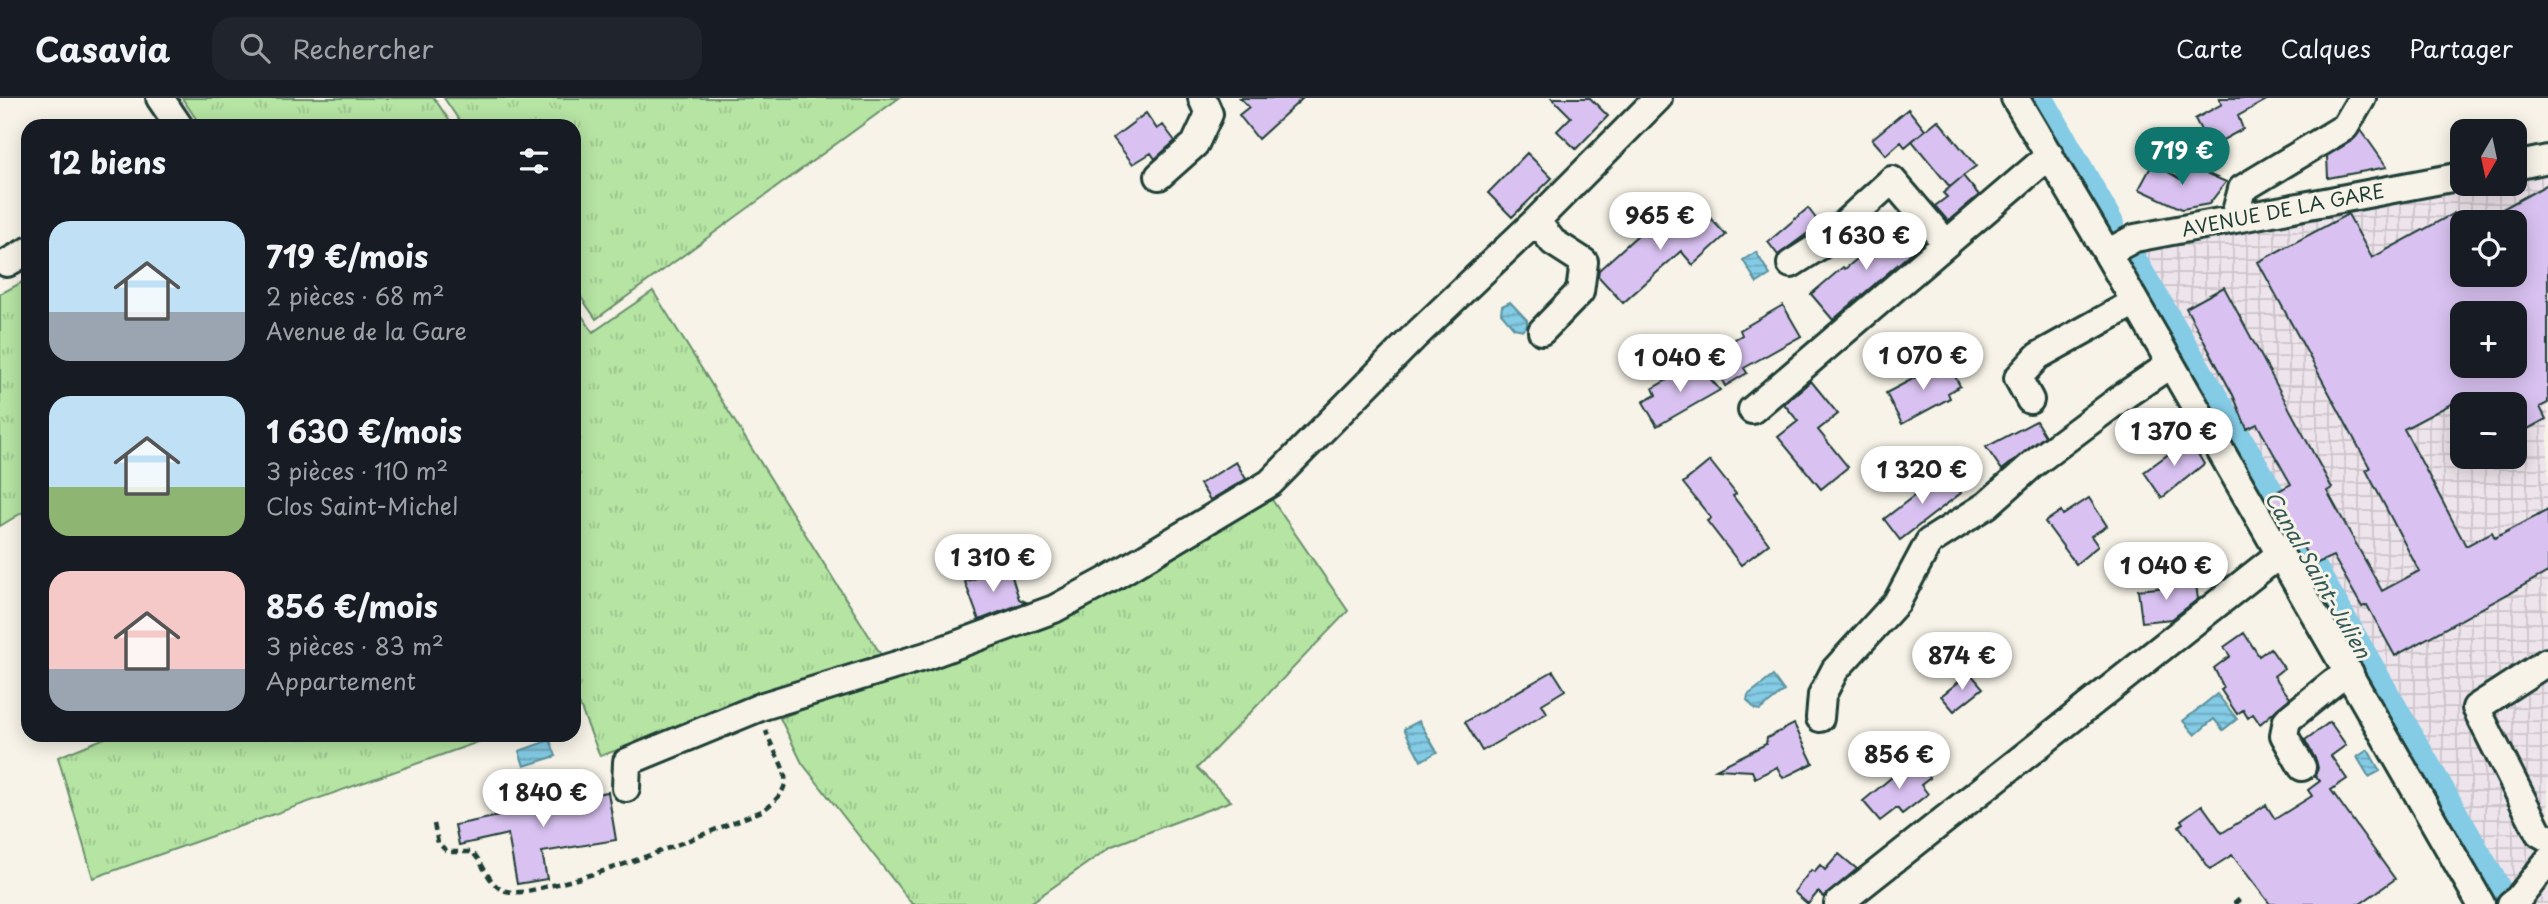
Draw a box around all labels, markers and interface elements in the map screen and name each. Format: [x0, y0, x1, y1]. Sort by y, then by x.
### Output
search box [212, 17, 702, 80]
text: Casavia [35, 23, 170, 73]
icon: search [236, 29, 274, 67]
text: Rechercher [292, 29, 433, 68]
text: Carte [2176, 30, 2242, 66]
text: Calques [2280, 30, 2371, 66]
text: Partager [2409, 30, 2513, 66]
north arrow [2450, 119, 2527, 196]
map controls [2450, 119, 2527, 469]
pin: 719 € [2133, 127, 2231, 187]
text: 719 € [2151, 132, 2213, 167]
text: 12 biens [49, 139, 166, 184]
icon: filters [515, 142, 553, 180]
street label: AVENUE DE LA GARE [2179, 176, 2387, 242]
pin: 965 € [1611, 192, 1709, 252]
text: 965 € [1625, 197, 1695, 232]
button: locate [2450, 210, 2527, 287]
pin: 1 630 € [1801, 212, 1931, 272]
text: 1 630 € [1822, 217, 1910, 252]
text: 719 €/mois [266, 233, 428, 278]
icon: home [105, 249, 189, 333]
text: 2 pièces · 68 m² [266, 278, 445, 313]
button: + [2450, 301, 2527, 378]
text: Avenue de la Gare [266, 313, 467, 348]
pin: 1 070 € [1858, 332, 1988, 392]
pin: 1 040 € [1615, 334, 1745, 394]
text: 1 070 € [1878, 337, 1968, 372]
text: 1 040 € [1634, 339, 1726, 374]
button: − [2450, 392, 2527, 469]
text: 1 630 €/mois [266, 408, 462, 453]
pin: 1 370 € [2109, 408, 2239, 468]
text: 1 370 € [2131, 413, 2217, 448]
icon: home [105, 424, 189, 508]
pin: 1 320 € [1857, 446, 1987, 506]
text: 1 320 € [1877, 451, 1967, 486]
text: 3 pièces · 110 m² [266, 453, 448, 488]
water label: Canal Saint-Julien [2258, 484, 2380, 665]
text: Clos Saint-Michel [266, 488, 458, 523]
pin: 1 310 € [928, 534, 1058, 594]
text: 1 310 € [951, 539, 1035, 574]
pin: 1 040 € [2101, 542, 2231, 602]
text: 1 040 € [2120, 547, 2212, 582]
text: 856 €/mois [266, 583, 438, 628]
icon: home [105, 599, 189, 683]
text: 3 pièces · 83 m² [266, 628, 444, 663]
pin: 874 € [1913, 632, 2011, 692]
text: 874 € [1928, 637, 1996, 672]
text: Appartement [266, 663, 416, 698]
pin: 856 € [1850, 732, 1948, 791]
text: 856 € [1864, 736, 1934, 771]
pin: 1 840 € [478, 770, 608, 829]
text: 1 840 € [499, 774, 587, 809]

